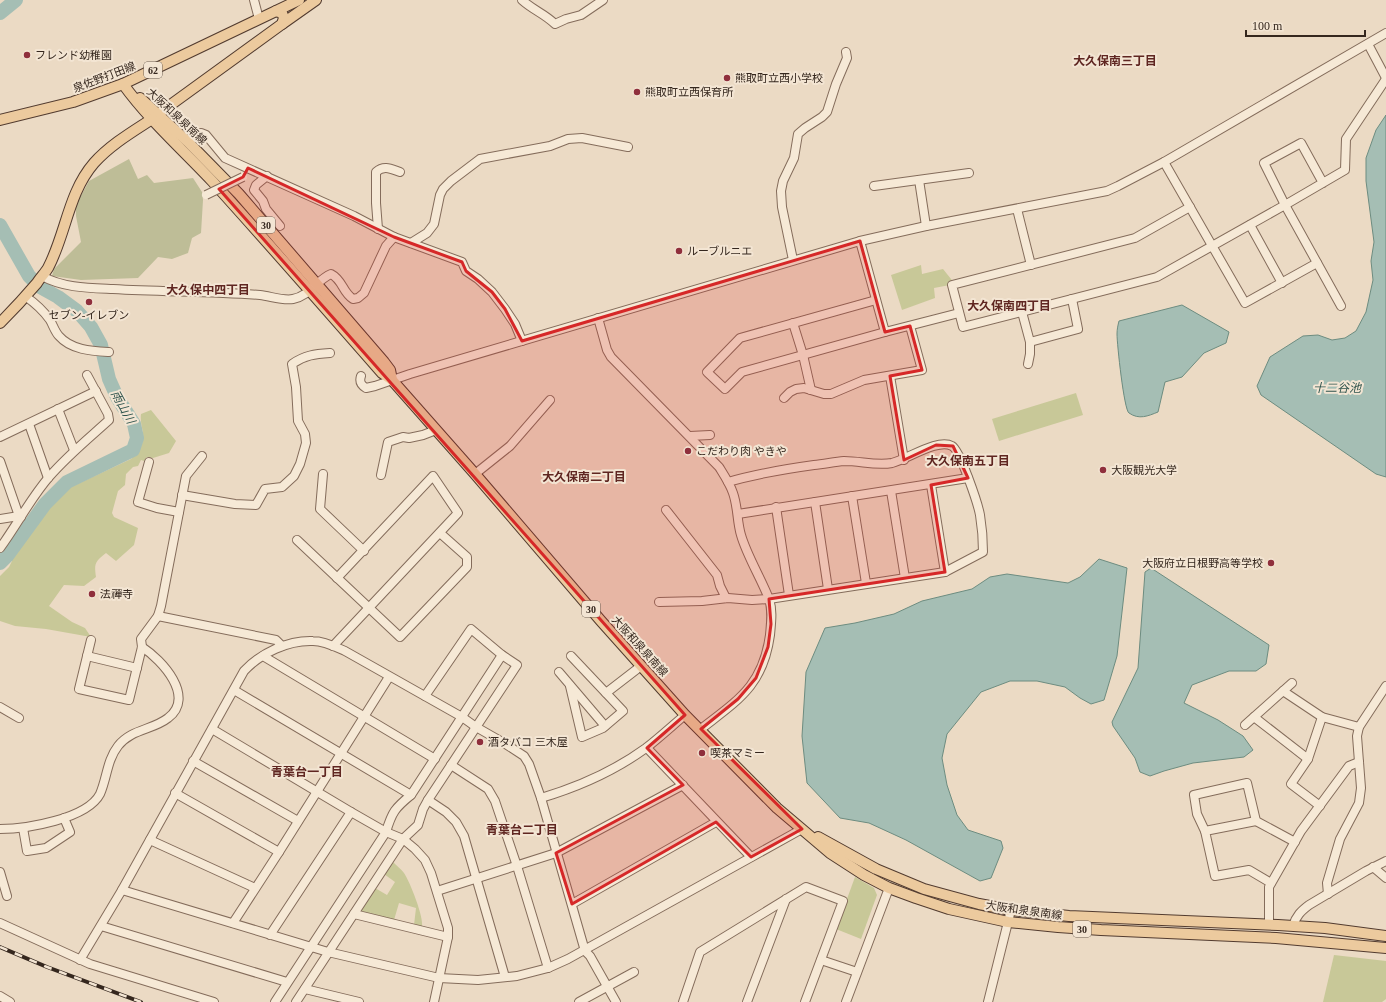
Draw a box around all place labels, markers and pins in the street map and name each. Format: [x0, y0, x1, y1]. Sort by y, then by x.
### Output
place label: フレンド幼稚園 [35, 49, 112, 61]
marker: フレンド幼稚園 [22, 50, 32, 60]
place label: 熊取町立西小学校 [735, 72, 823, 84]
marker: 熊取町立西小学校 [722, 73, 732, 83]
place label: 熊取町立西保育所 [645, 86, 734, 98]
marker: 熊取町立西保育所 [632, 87, 642, 97]
place label: ルーブルニエ [687, 245, 752, 257]
marker: ルーブルニエ [674, 246, 684, 256]
marker: セブン-イレブン [84, 297, 94, 307]
place label: セブン-イレブン [49, 309, 129, 321]
place label: こだわり肉 やきや [696, 445, 787, 457]
marker: こだわり肉 やきや [683, 446, 693, 456]
place label: 大阪観光大学 [1111, 464, 1177, 476]
marker: 大阪観光大学 [1098, 465, 1108, 475]
place label: 大阪府立日根野高等学校 [1142, 557, 1263, 569]
marker: 大阪府立日根野高等学校 [1266, 558, 1276, 568]
place label: 法禪寺 [100, 588, 133, 600]
marker: 法禪寺 [87, 589, 97, 599]
place label: 酒タバコ 三木屋 [488, 736, 568, 748]
marker: 酒タバコ 三木屋 [475, 737, 485, 747]
place label: 喫茶マミー [710, 747, 765, 759]
marker: 喫茶マミー [697, 748, 707, 758]

